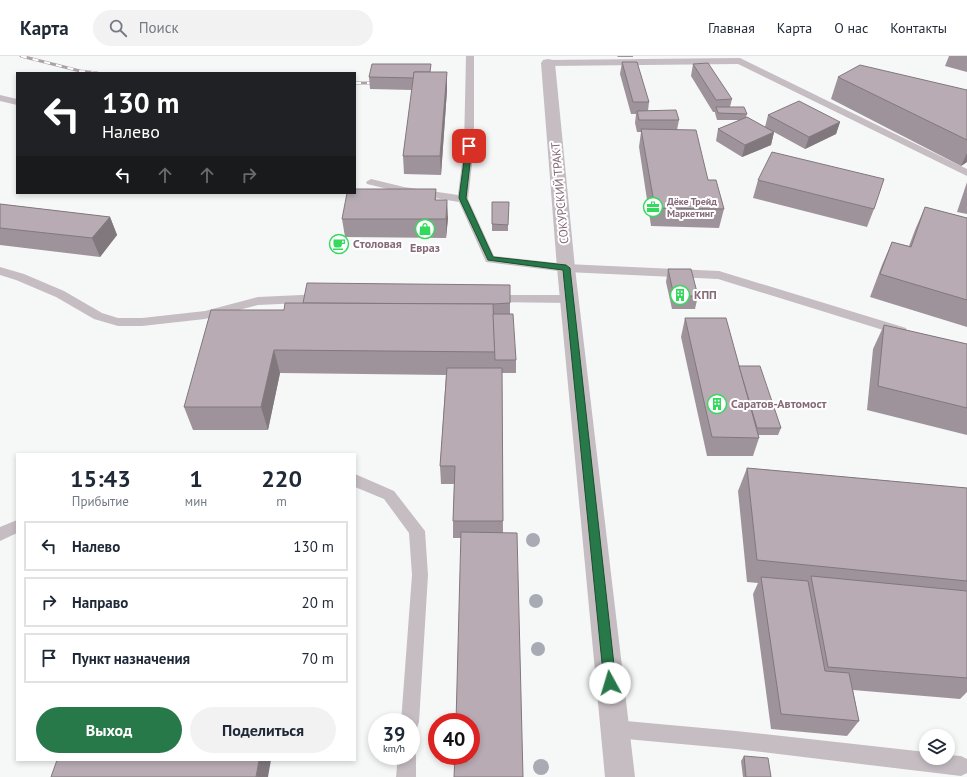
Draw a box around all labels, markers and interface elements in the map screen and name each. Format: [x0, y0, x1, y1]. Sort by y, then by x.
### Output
search box [93, 10, 373, 46]
text: Карта [20, 16, 69, 40]
icon: search [107, 17, 129, 39]
text: Поиск [139, 18, 179, 37]
text: Главная [708, 19, 755, 37]
text: Карта [777, 19, 812, 37]
text: О нас [834, 19, 868, 37]
text: Контакты [890, 19, 947, 37]
text: 130 m [102, 84, 179, 121]
icon: left [36, 88, 88, 140]
text: Налево [102, 120, 160, 143]
pin [452, 129, 486, 163]
icon: arrive [458, 135, 480, 157]
street label: СОКУРСКИЙ ТРАКТ [548, 141, 571, 245]
icon: left [112, 164, 134, 186]
icon: ahead [154, 164, 176, 186]
icon: ahead [196, 164, 218, 186]
icon: right [238, 164, 260, 186]
place label: Дёке Трейд Маркетинг [667, 195, 717, 220]
office icon: Дёке Трейд Маркетинг [642, 196, 664, 218]
shop icon: Евраз [414, 218, 436, 240]
cafe icon: Cтоловая [328, 233, 350, 255]
place label: Cтоловая [353, 236, 402, 251]
place label: Евраз [410, 240, 440, 255]
building icon: КПП [669, 284, 691, 306]
place label: КПП [694, 287, 717, 302]
building icon: Саратов-Автомост [706, 393, 728, 415]
place label: Саратов-Автомост [731, 396, 827, 411]
text: 15:43 [70, 463, 131, 494]
text: 1 [189, 463, 203, 494]
text: 220 [261, 463, 302, 494]
text: Прибытие [72, 493, 129, 510]
text: мин [185, 493, 207, 510]
text: m [276, 493, 287, 510]
icon: left [38, 535, 60, 557]
text: Налево [72, 537, 120, 556]
text: 130 m [293, 537, 334, 556]
icon: right [38, 591, 60, 613]
text: Направо [72, 593, 128, 612]
text: 20 m [301, 593, 334, 612]
icon: arrive [38, 647, 60, 669]
text: Пункт назначения [72, 649, 190, 668]
text: 70 m [301, 649, 334, 668]
position arrow [589, 662, 631, 704]
button: Выход [36, 707, 182, 753]
button: Поделиться [190, 707, 336, 753]
speed limit sign: 40 [428, 713, 480, 765]
text: 39 [383, 721, 405, 747]
map controls [919, 729, 955, 765]
button: layers [919, 729, 955, 765]
text: km/h [383, 742, 405, 755]

